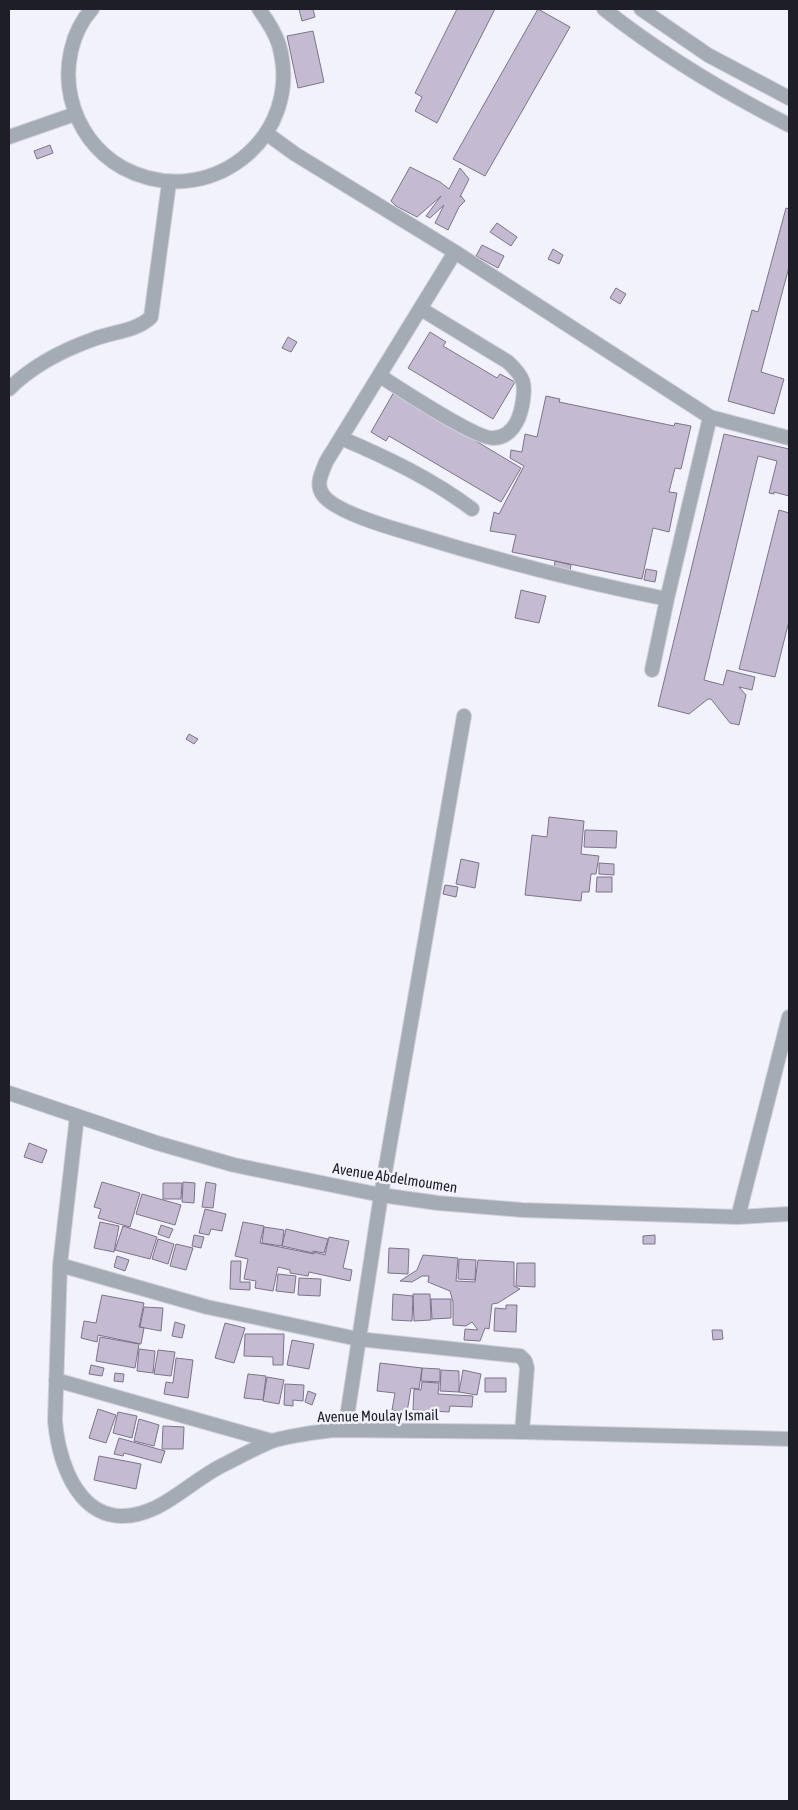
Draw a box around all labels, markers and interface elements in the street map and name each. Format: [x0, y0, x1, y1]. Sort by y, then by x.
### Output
street label: Avenue Abdelmoumen [332, 1159, 459, 1196]
street label: Avenue Moulay Ismail [317, 1406, 439, 1425]

